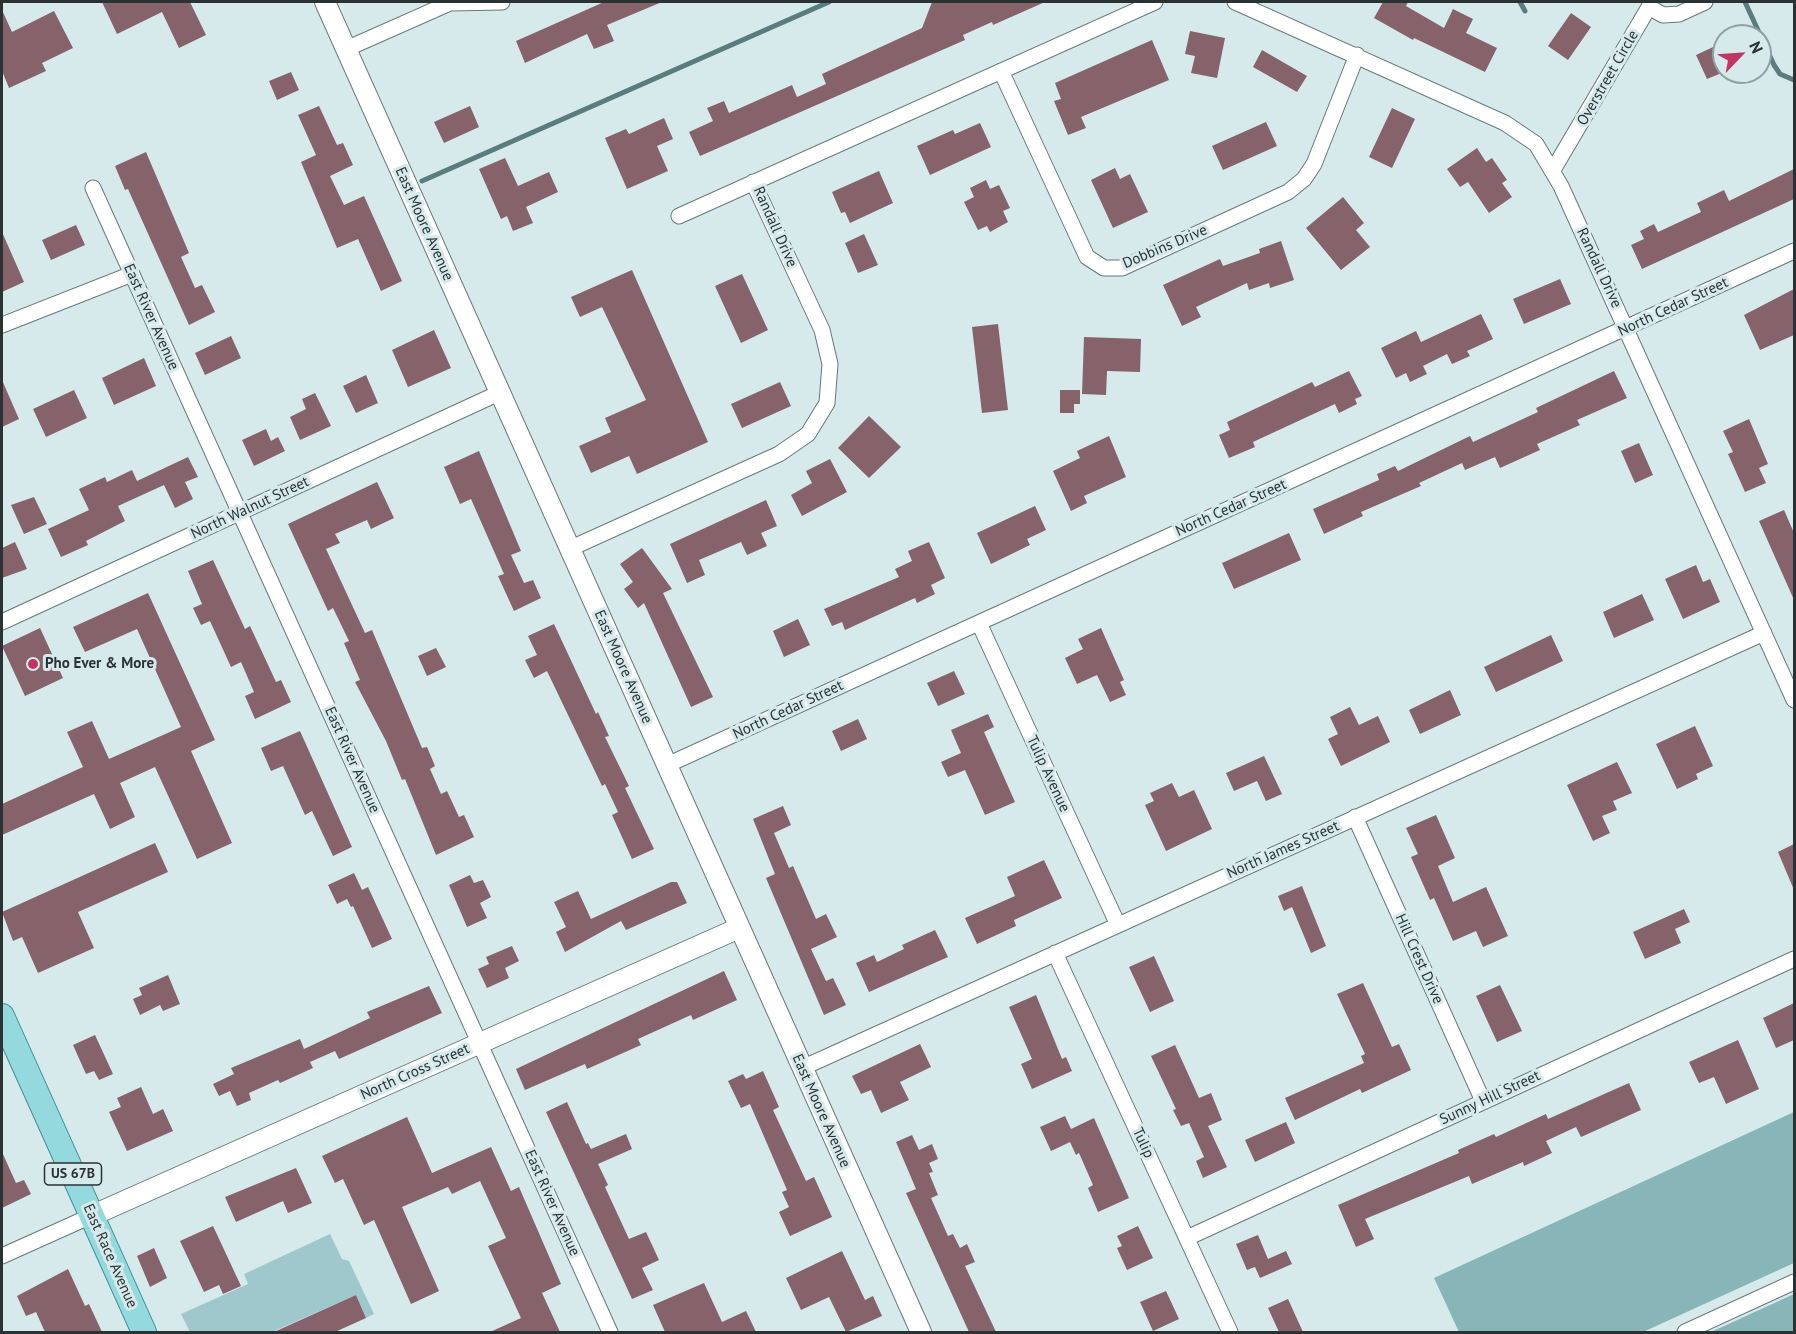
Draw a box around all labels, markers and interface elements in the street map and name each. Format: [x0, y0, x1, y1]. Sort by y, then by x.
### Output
north arrow [1712, 24, 1772, 84]
street label: Overstreet Circle [1573, 27, 1643, 129]
text: N [1745, 38, 1768, 56]
street label: East Moore Avenue [391, 164, 457, 284]
street label: Randall Drive [749, 184, 801, 270]
street label: Dobbins Drive [1120, 221, 1210, 273]
street label: Randall Drive [1573, 225, 1625, 311]
street label: East River Avenue [119, 261, 183, 373]
street label: North Cedar Street [1615, 274, 1731, 340]
street label: North Walnut Street [188, 473, 312, 543]
street label: North Cedar Street [1173, 475, 1289, 541]
street label: East Moore Avenue [590, 607, 656, 727]
place label: Pho Ever & More [45, 655, 154, 673]
marker: Pho Ever & More [26, 657, 40, 671]
street label: North Cedar Street [730, 677, 846, 743]
street label: East River Avenue [320, 704, 384, 816]
street label: Tulip Avenue [1022, 733, 1074, 815]
street label: North James Street [1224, 817, 1342, 883]
street label: Hill Crest Drive [1391, 911, 1447, 1007]
street label: North Cross Street [358, 1040, 472, 1104]
street label: East Moore Avenue [788, 1051, 854, 1171]
street label: Sunny Hill Street [1437, 1067, 1543, 1129]
street label: Tulip [1128, 1125, 1158, 1161]
street label: East River Avenue [520, 1147, 584, 1259]
road number: US 67B [44, 1163, 101, 1185]
street label: East Race Avenue [79, 1201, 141, 1311]

